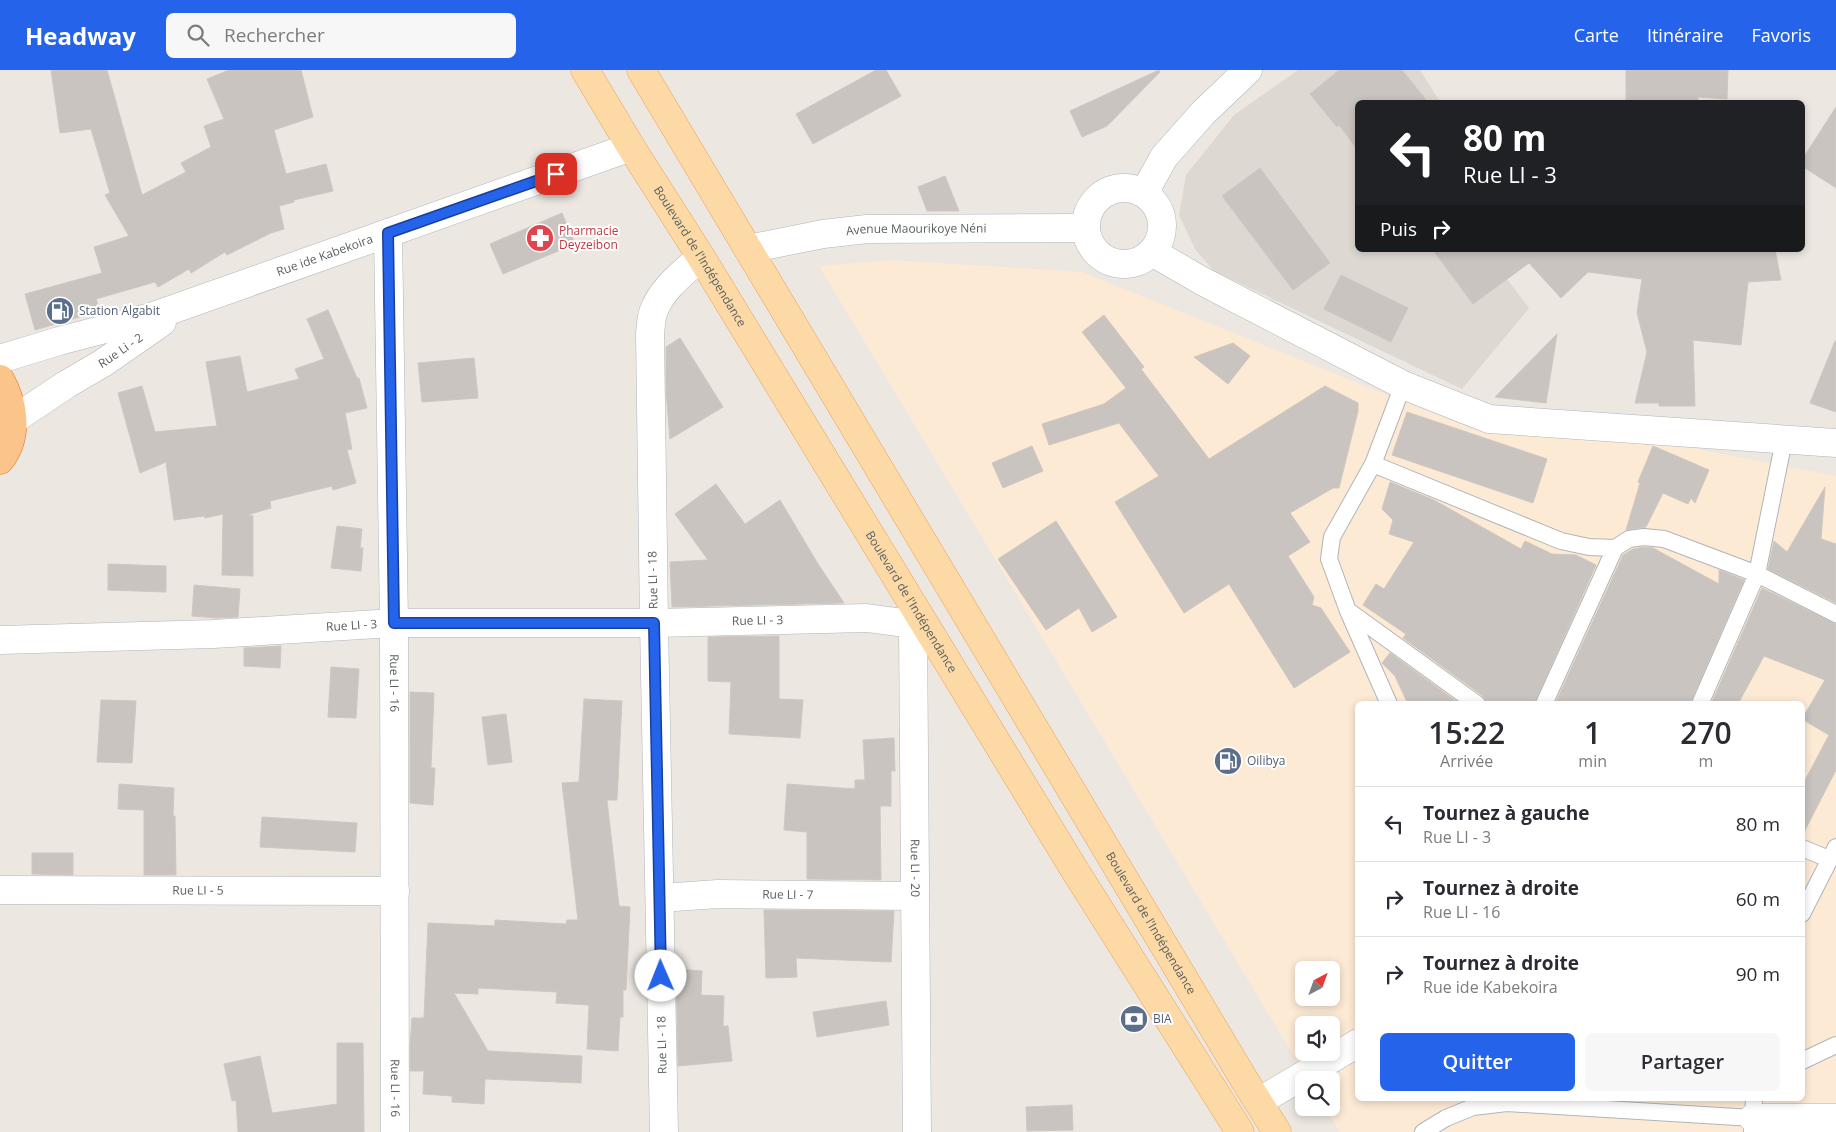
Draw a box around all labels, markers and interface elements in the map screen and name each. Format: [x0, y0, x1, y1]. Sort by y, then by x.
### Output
search box [166, 13, 516, 58]
text: Headway [25, 19, 136, 52]
icon: search [184, 21, 212, 49]
text: Rechercher [224, 22, 325, 48]
text: Carte [1574, 23, 1619, 47]
text: Itinéraire [1647, 23, 1723, 47]
text: Favoris [1751, 23, 1811, 47]
text: 80 m [1463, 114, 1546, 161]
icon: left [1380, 120, 1445, 185]
pin [535, 153, 577, 195]
text: Rue LI - 3 [1463, 159, 1557, 189]
icon: arrive [542, 160, 570, 188]
street label: Boulevard de l'Indépendance [650, 182, 751, 330]
icon: right [1427, 215, 1455, 243]
text: Puis [1380, 216, 1417, 242]
street label: Avenue Maourikoye Néni [845, 219, 987, 239]
place label: Pharmacie Deyzeibon [559, 222, 619, 253]
pharmacy icon: Pharmacie Deyzeibon [525, 223, 555, 253]
street label: Rue ide Kabekoira [274, 230, 375, 280]
fuel station icon: Station Algabit [45, 296, 75, 326]
place label: Station Algabit [79, 302, 160, 319]
street label: Rue Li - 2 [95, 329, 146, 372]
street label: Boulevard de l'Indépendance [862, 528, 961, 676]
street label: Rue LI - 18 [643, 551, 662, 609]
street label: Rue LI - 3 [732, 611, 783, 629]
street label: Rue LI - 3 [326, 615, 378, 635]
street label: Rue LI - 16 [386, 654, 403, 712]
text: 15:22 [1428, 712, 1505, 753]
text: 1 [1584, 712, 1601, 753]
text: 270 [1680, 712, 1732, 753]
fuel station icon: Oilibya [1213, 746, 1243, 776]
text: Arrivée [1440, 750, 1493, 772]
text: min [1578, 750, 1607, 772]
text: m [1699, 750, 1713, 772]
place label: Oilibya [1247, 752, 1285, 769]
text: Tournez à gauche [1423, 800, 1589, 826]
icon: left [1380, 810, 1408, 838]
text: 80 m [1736, 811, 1780, 837]
text: Rue LI - 3 [1423, 826, 1491, 848]
street label: Rue LI - 20 [907, 839, 924, 897]
street label: Boulevard de l'Indépendance [1102, 849, 1200, 998]
text: Tournez à droite [1423, 875, 1579, 901]
street label: Rue LI - 5 [172, 881, 224, 899]
street label: Rue LI - 7 [762, 885, 814, 903]
icon: right [1380, 885, 1408, 913]
text: 60 m [1736, 886, 1780, 912]
text: Rue LI - 16 [1423, 901, 1500, 923]
position arrow [634, 949, 686, 1001]
text: Tournez à droite [1423, 950, 1579, 976]
icon: right [1380, 960, 1408, 988]
north arrow [1295, 961, 1340, 1006]
map controls [1295, 961, 1340, 1116]
text: 90 m [1736, 961, 1780, 987]
text: Rue ide Kabekoira [1423, 976, 1558, 998]
bank icon: BIA [1119, 1004, 1149, 1034]
place label: BIA [1153, 1010, 1172, 1027]
street label: Rue LI - 18 [652, 1016, 671, 1074]
button: sound [1295, 1016, 1340, 1061]
button: Quitter [1380, 1033, 1575, 1091]
button: Partager [1585, 1033, 1780, 1091]
street label: Rue LI - 16 [387, 1059, 404, 1117]
button: search [1295, 1071, 1340, 1116]

